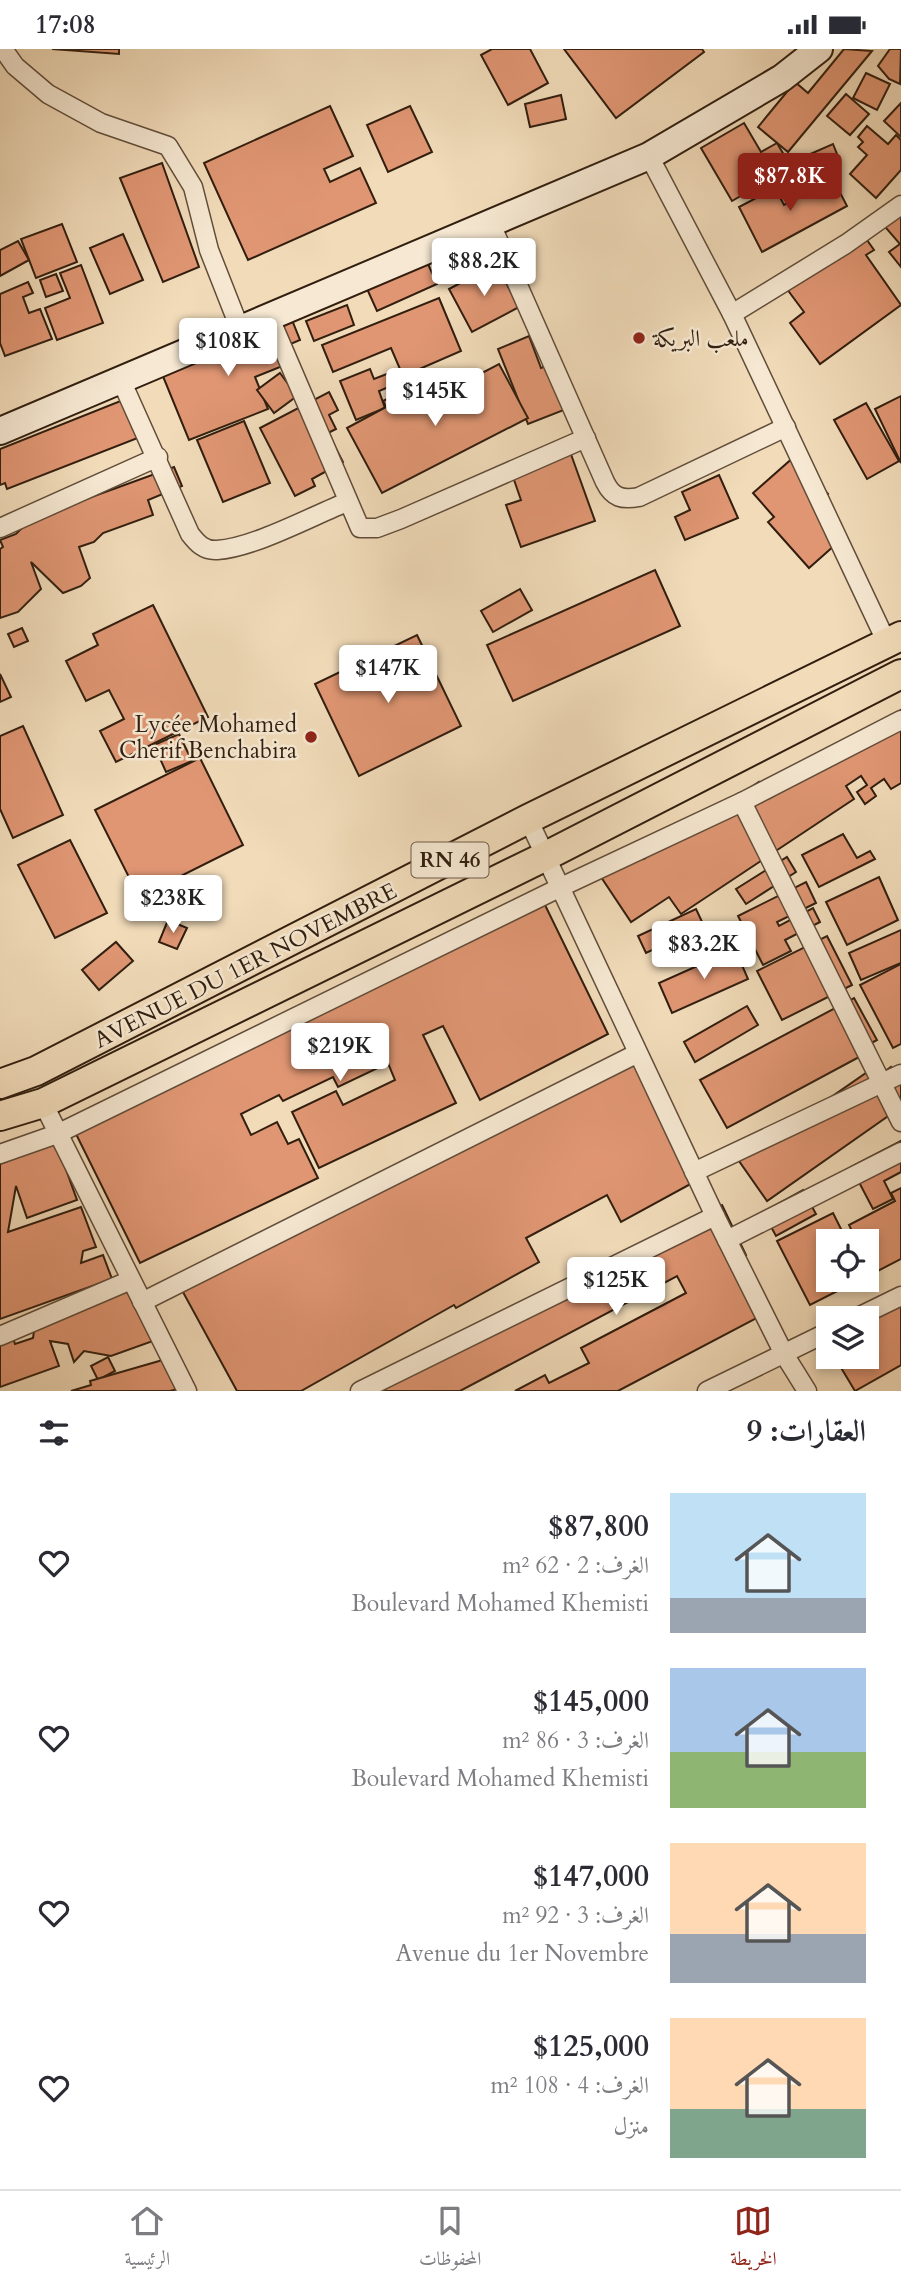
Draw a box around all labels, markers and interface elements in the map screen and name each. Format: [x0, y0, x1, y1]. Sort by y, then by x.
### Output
text: 17:08 [35, 7, 96, 42]
pin: $87.8K [733, 153, 847, 213]
text: $87.8K [754, 160, 826, 191]
pin: $88.2K [427, 239, 541, 298]
text: $88.2K [448, 245, 520, 276]
pin: $108K [179, 319, 277, 378]
place label: ملعب البريكة [652, 323, 749, 354]
text: $108K [195, 325, 261, 356]
marker: ملعب البريكة [631, 330, 647, 346]
pin: $145K [386, 369, 484, 428]
text: $145K [402, 375, 468, 406]
pin: $147K [339, 645, 437, 705]
text: $147K [355, 652, 421, 683]
place label: Lycée Mohamed Cherif Benchabira [119, 709, 298, 766]
marker: Lycée Mohamed Cherif Benchabira [303, 729, 319, 745]
road number: RN 46 [412, 843, 489, 877]
street label: AVENUE DU 1ER NOVEMBRE [89, 875, 402, 1056]
pin: $238K [124, 875, 222, 935]
text: $238K [140, 882, 206, 913]
pin: $83.2K [647, 921, 761, 981]
text: $83.2K [668, 928, 740, 959]
pin: $219K [291, 1023, 389, 1083]
text: $219K [307, 1030, 373, 1061]
map controls [816, 1229, 879, 1369]
button: locate [816, 1229, 879, 1292]
pin: $125K [567, 1257, 665, 1317]
text: $125K [583, 1264, 649, 1295]
button: layers [816, 1306, 879, 1369]
text: العقارات: 9 [747, 1411, 866, 1452]
icon: filters [35, 1414, 73, 1452]
text: $87,800 [548, 1506, 649, 1547]
icon: home [726, 1521, 810, 1605]
icon: heart [35, 1544, 73, 1582]
text: الغرف: 2 · 62 m² [502, 1550, 649, 1581]
text: Boulevard Mohamed Khemisti [351, 1588, 649, 1619]
text: $145,000 [533, 1681, 649, 1722]
icon: home [726, 1696, 810, 1780]
icon: heart [35, 1719, 73, 1757]
text: الغرف: 3 · 86 m² [502, 1725, 649, 1756]
text: Boulevard Mohamed Khemisti [351, 1763, 649, 1794]
text: $147,000 [533, 1856, 649, 1897]
icon: home [726, 1871, 810, 1955]
icon: heart [35, 1894, 73, 1932]
text: الغرف: 3 · 92 m² [502, 1900, 649, 1931]
text: Avenue du 1er Novembre [396, 1938, 649, 1969]
text: $125,000 [533, 2026, 649, 2067]
icon: home [726, 2046, 810, 2130]
icon: heart [35, 2069, 73, 2107]
text: الغرف: 4 · 108 m² [490, 2070, 649, 2101]
text: منزل [614, 2111, 649, 2142]
tab: الرئيسية [124, 2202, 170, 2277]
tab: المحفوظات [419, 2202, 482, 2277]
tab: الخريطة [730, 2202, 777, 2277]

